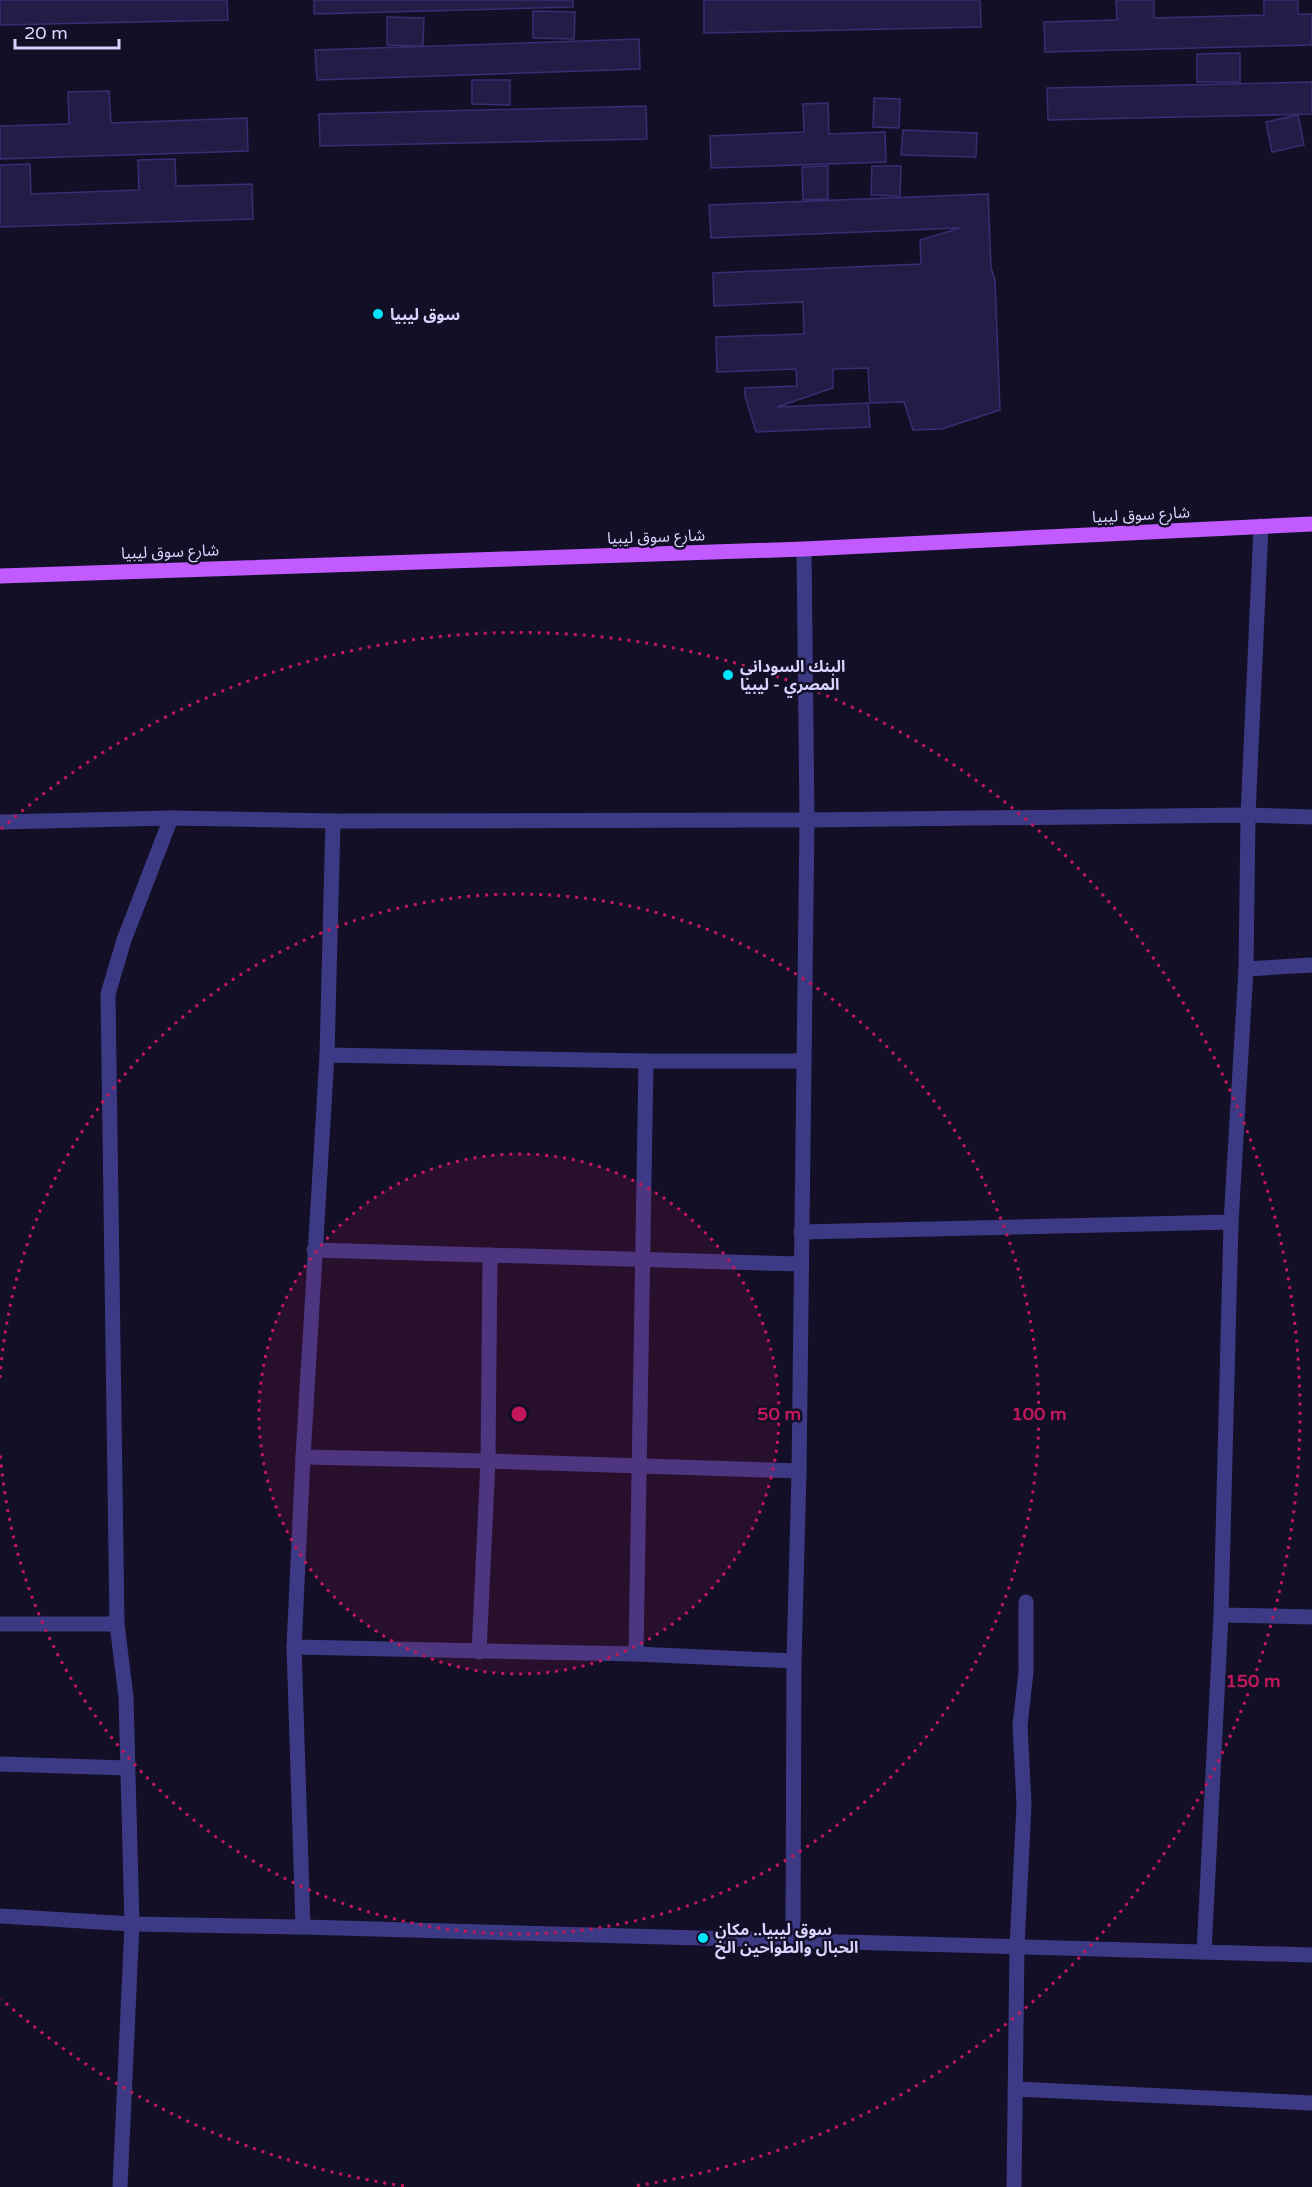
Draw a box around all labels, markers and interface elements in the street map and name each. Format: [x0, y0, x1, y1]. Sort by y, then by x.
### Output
scale bar [15, 12, 118, 50]
text: 20 m [24, 22, 68, 44]
place label: سوق ليبيا [390, 305, 460, 325]
marker: سوق ليبيا [371, 307, 385, 321]
street label: شارع سوق ليبيا [1091, 502, 1191, 530]
street label: شارع سوق ليبيا [607, 525, 706, 551]
street label: شارع سوق ليبيا [121, 540, 220, 566]
place label: البنك السوداني المصري - ليبيا [740, 657, 845, 698]
marker: البنك السوداني المصري - ليبيا [721, 668, 735, 682]
text: 50 m [757, 1403, 801, 1425]
text: 100 m [1011, 1403, 1067, 1425]
centre of rings [509, 1404, 529, 1424]
text: 150 m [1225, 1670, 1281, 1692]
place label: سوق ليبيا.. مكان الحبال والطواحين الخ [715, 1920, 858, 1960]
marker: سوق ليبيا.. مكان الحبال والطواحين الخ [696, 1931, 710, 1945]

